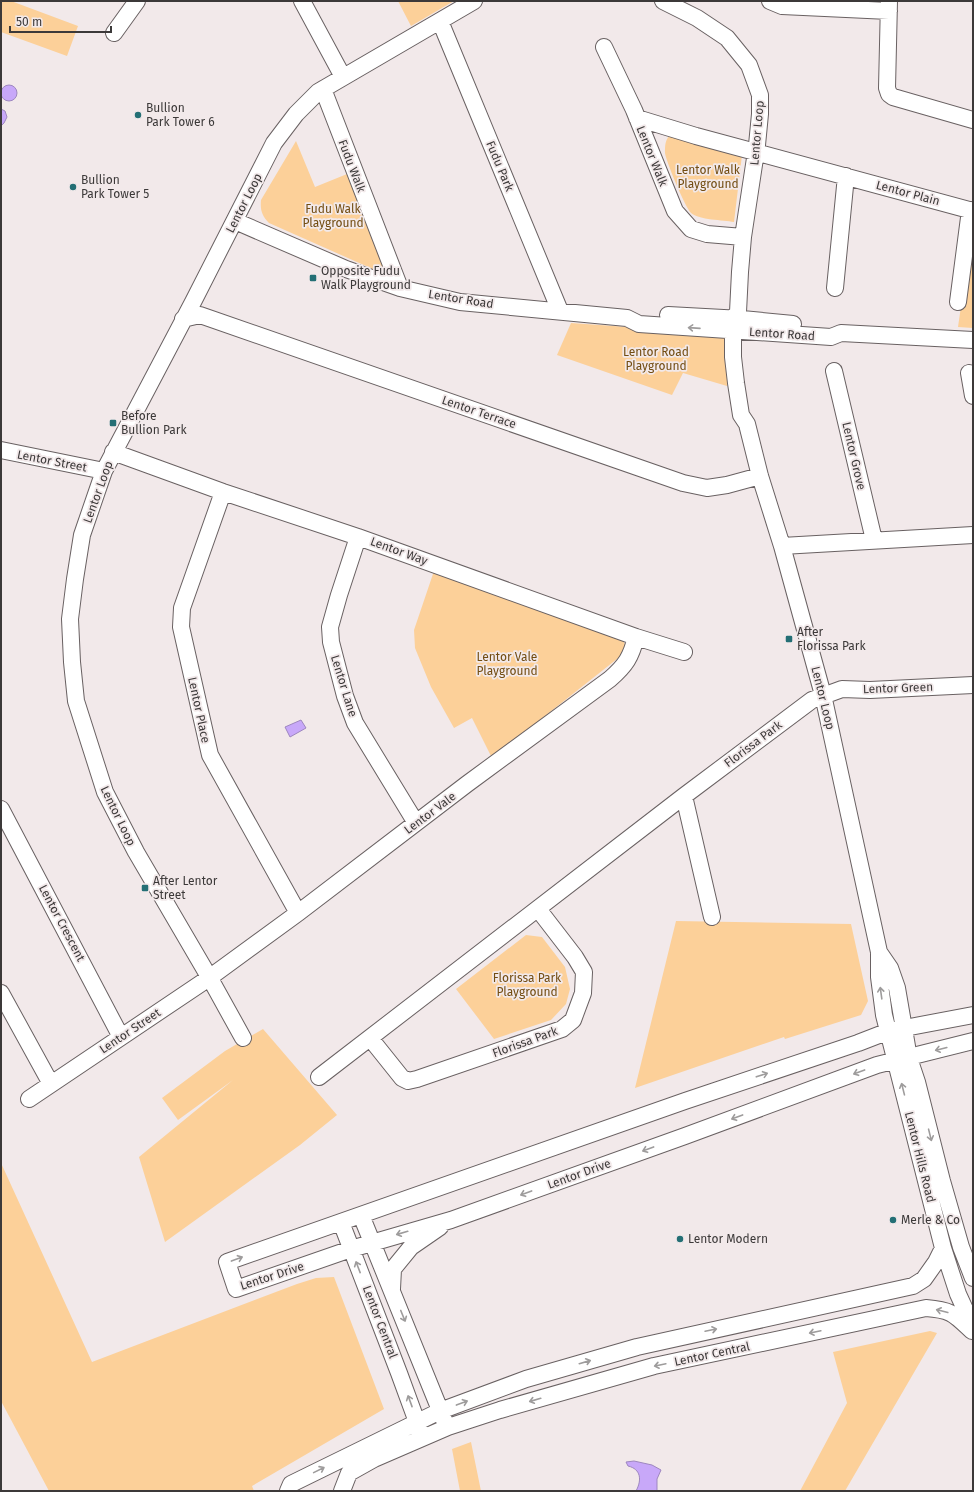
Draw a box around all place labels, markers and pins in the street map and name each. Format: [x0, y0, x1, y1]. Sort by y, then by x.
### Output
place label: Bullion Park Tower 6 [146, 101, 215, 129]
marker: Bullion Park Tower 6 [133, 110, 143, 120]
place label: Bullion Park Tower 5 [81, 173, 149, 201]
marker: Bullion Park Tower 5 [68, 182, 78, 192]
place label: Opposite Fudu Walk Playground [321, 264, 411, 292]
marker: Opposite Fudu Walk Playground [308, 273, 318, 283]
place label: Before Bullion Park [121, 409, 187, 437]
marker: Before Bullion Park [108, 418, 118, 428]
place label: After Florissa Park [797, 625, 866, 653]
marker: After Florissa Park [784, 634, 794, 644]
place label: After Lentor Street [153, 874, 218, 902]
marker: After Lentor Street [140, 883, 150, 893]
place label: Merle & Co [901, 1213, 960, 1227]
marker: Merle & Co [888, 1215, 898, 1225]
place label: Lentor Modern [688, 1232, 768, 1246]
marker: Lentor Modern [675, 1234, 685, 1244]

